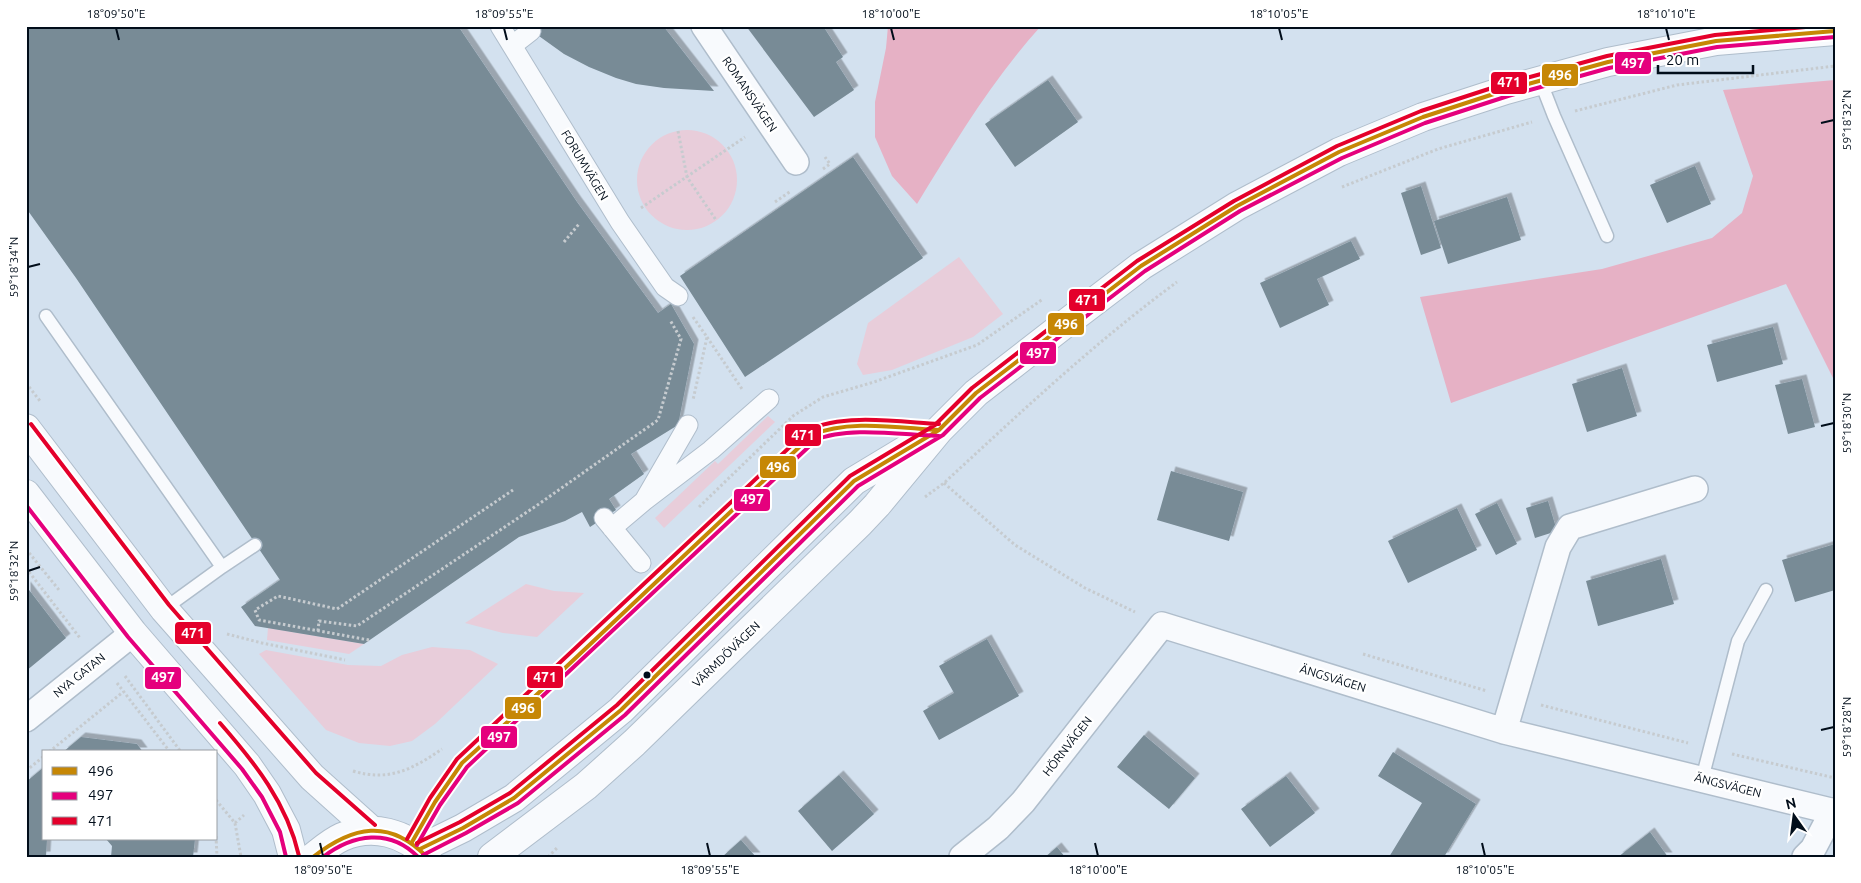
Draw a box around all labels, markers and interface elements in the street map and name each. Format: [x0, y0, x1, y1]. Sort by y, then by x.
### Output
text: 18°09'50"E [87, 7, 146, 20]
text: 18°09'55"E [475, 7, 534, 20]
text: 18°10'00"E [862, 7, 921, 20]
text: 18°10'05"E [1250, 7, 1309, 20]
text: 18°10'10"E [1637, 7, 1696, 20]
scale bar [1658, 42, 1754, 74]
line badge: 497 [1614, 51, 1652, 75]
text: 20 m [1666, 51, 1699, 68]
street label: ROMANSVÄGEN [720, 54, 780, 134]
text: 497 [1621, 55, 1645, 71]
line badge: 496 [1541, 63, 1579, 87]
text: 496 [1548, 67, 1572, 83]
line badge: 471 [1490, 71, 1528, 95]
text: 471 [1497, 74, 1521, 90]
text: 59°18'32"N [1840, 90, 1853, 150]
street label: FORUMVÄGEN [559, 128, 611, 202]
text: 59°18'34"N [7, 237, 20, 297]
line badge: 471 [1068, 288, 1106, 312]
text: 471 [1075, 292, 1099, 308]
line badge: 496 [1047, 312, 1085, 336]
text: 496 [1054, 316, 1078, 332]
line badge: 497 [1019, 341, 1057, 365]
text: 497 [1026, 345, 1050, 361]
text: 59°18'30"N [1840, 393, 1853, 453]
line badge: 471 [784, 423, 822, 447]
text: 471 [791, 427, 815, 443]
line badge: 496 [759, 455, 797, 479]
text: 496 [766, 459, 790, 475]
line badge: 497 [733, 488, 771, 512]
text: 497 [740, 491, 764, 507]
text: 59°18'32"N [7, 541, 20, 601]
street label: VÄRMDÖVÄGEN [690, 619, 762, 689]
line badge: 471 [174, 621, 212, 645]
text: 471 [181, 625, 205, 641]
street label: NYA GATAN [51, 650, 107, 700]
street label: ÄNGSVÄGEN [1298, 662, 1368, 694]
line badge: 471 [526, 665, 564, 689]
line badge: 497 [144, 666, 182, 690]
text: 497 [151, 669, 175, 685]
text: 471 [533, 669, 557, 685]
unlabelled marker [642, 670, 652, 680]
line badge: 496 [504, 696, 542, 720]
text: 59°18'28"N [1840, 697, 1853, 757]
text: 496 [511, 700, 535, 716]
street label: HÖRNVÄGEN [1040, 714, 1094, 778]
line badge: 497 [480, 725, 518, 749]
text: 497 [487, 729, 511, 745]
legend [42, 750, 218, 840]
text: 496 [88, 762, 113, 779]
street label: ÄNGSVÄGEN [1693, 770, 1763, 800]
text: 497 [88, 786, 113, 803]
north arrow [1768, 790, 1818, 840]
text: N [1784, 794, 1798, 812]
text: 471 [88, 812, 113, 829]
text: 18°09'50"E [294, 863, 353, 876]
text: 18°09'55"E [681, 863, 740, 876]
text: 18°10'00"E [1069, 863, 1128, 876]
text: 18°10'05"E [1456, 863, 1515, 876]

